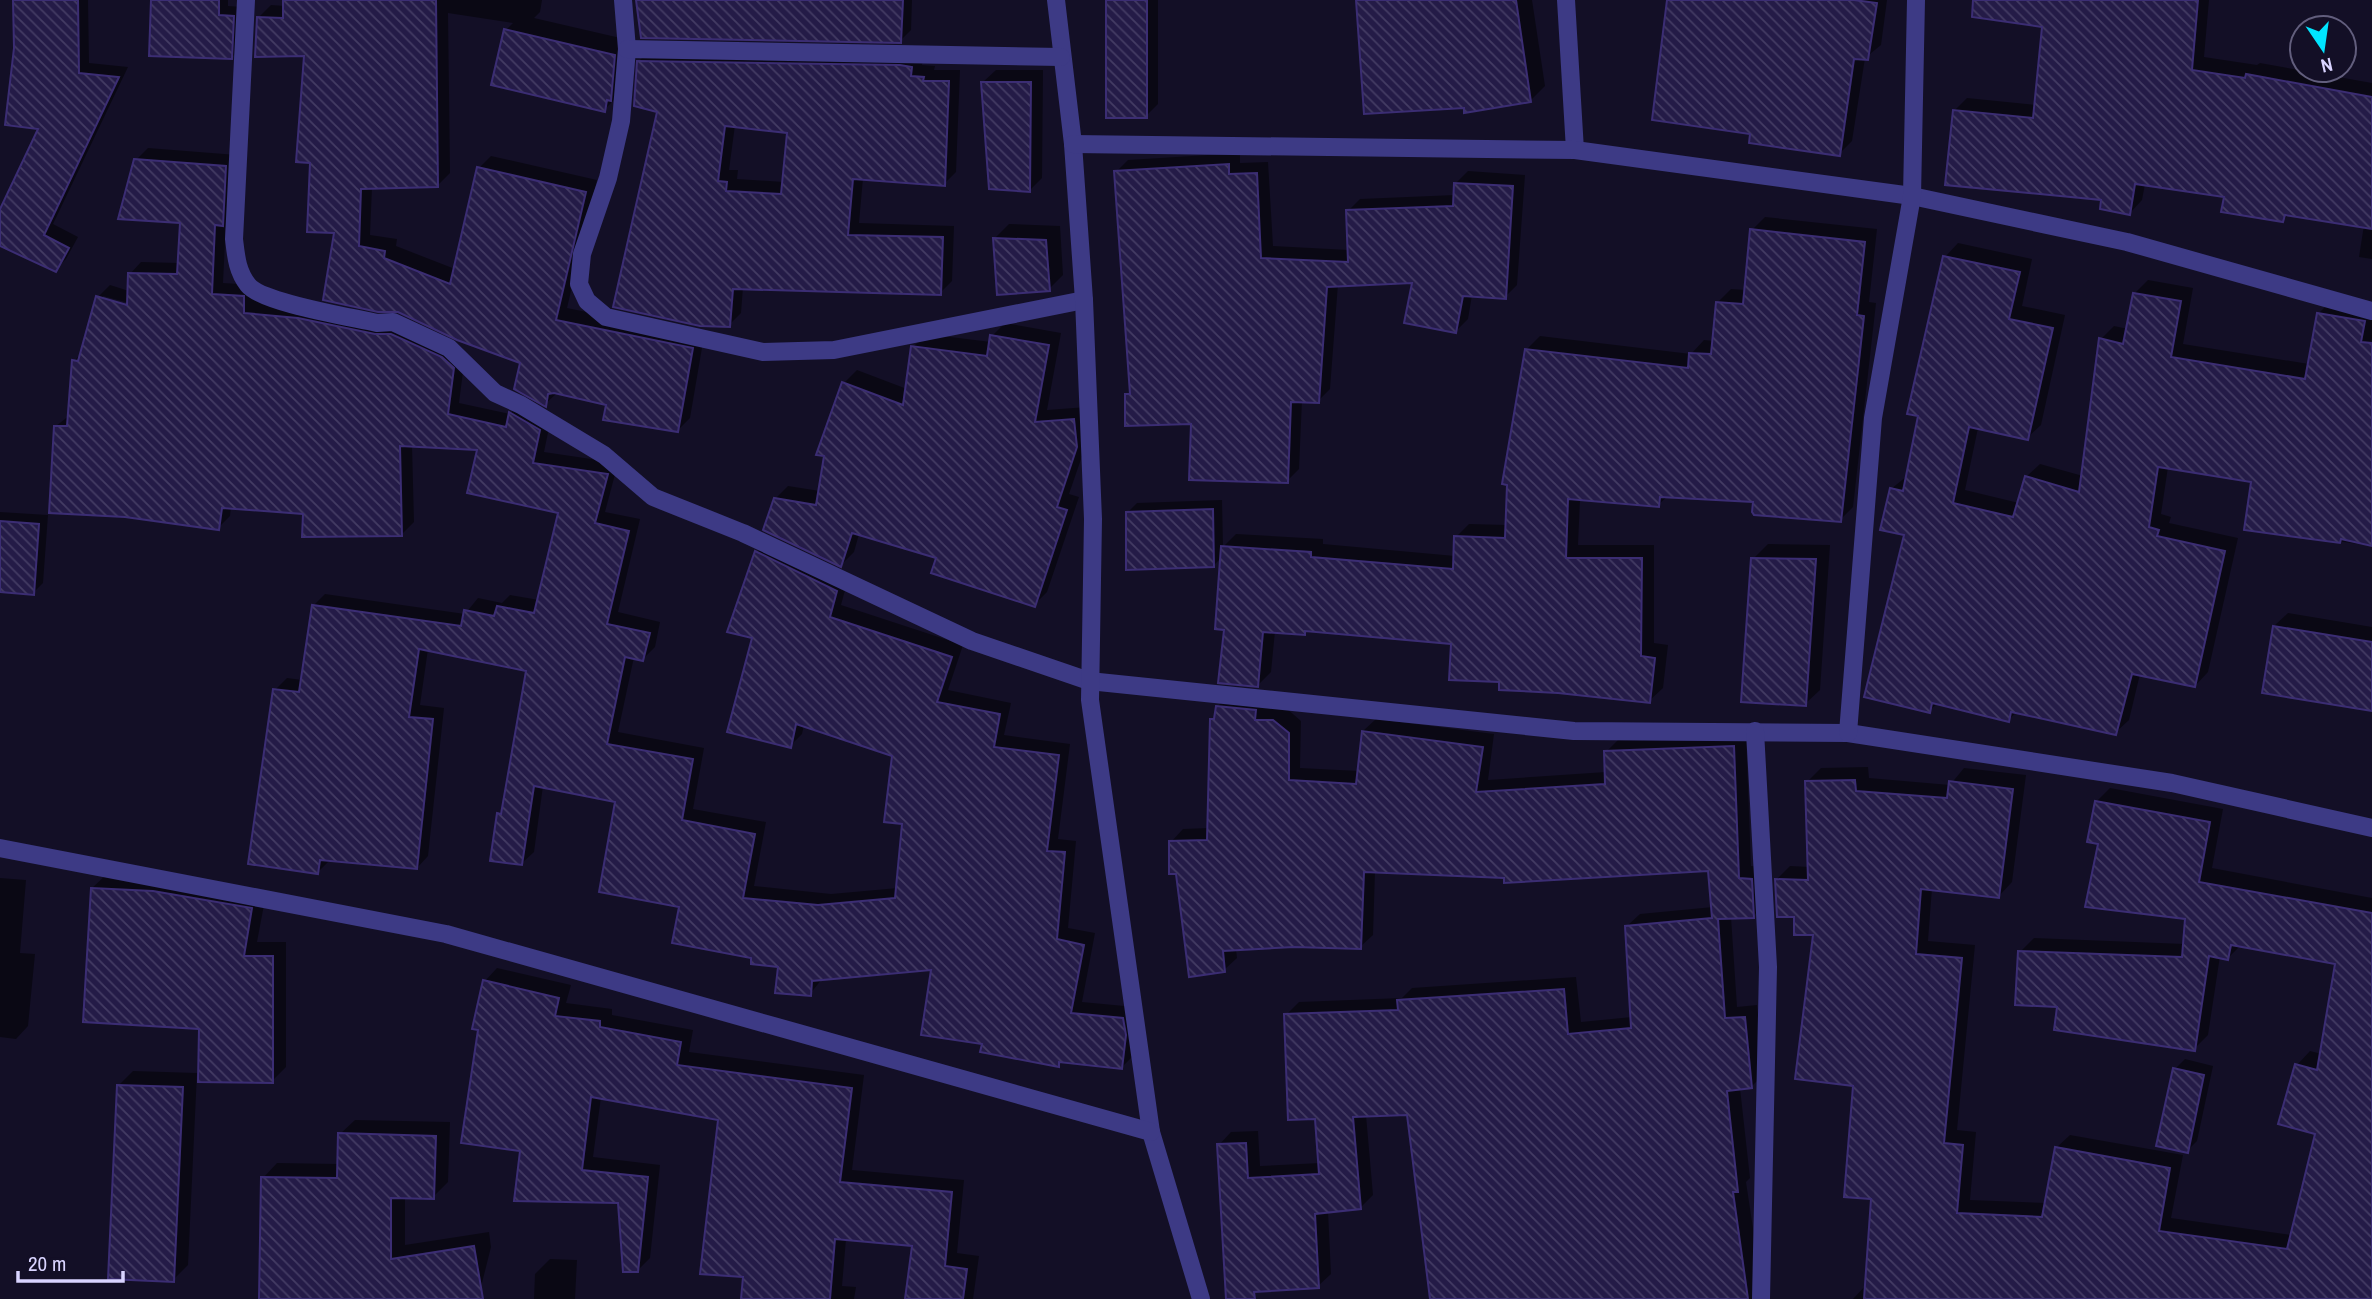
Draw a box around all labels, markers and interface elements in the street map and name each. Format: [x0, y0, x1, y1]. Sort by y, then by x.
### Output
north arrow [2288, 14, 2358, 84]
text: N [2318, 52, 2335, 79]
scale bar [18, 1240, 122, 1284]
text: 20 m [28, 1249, 66, 1278]

